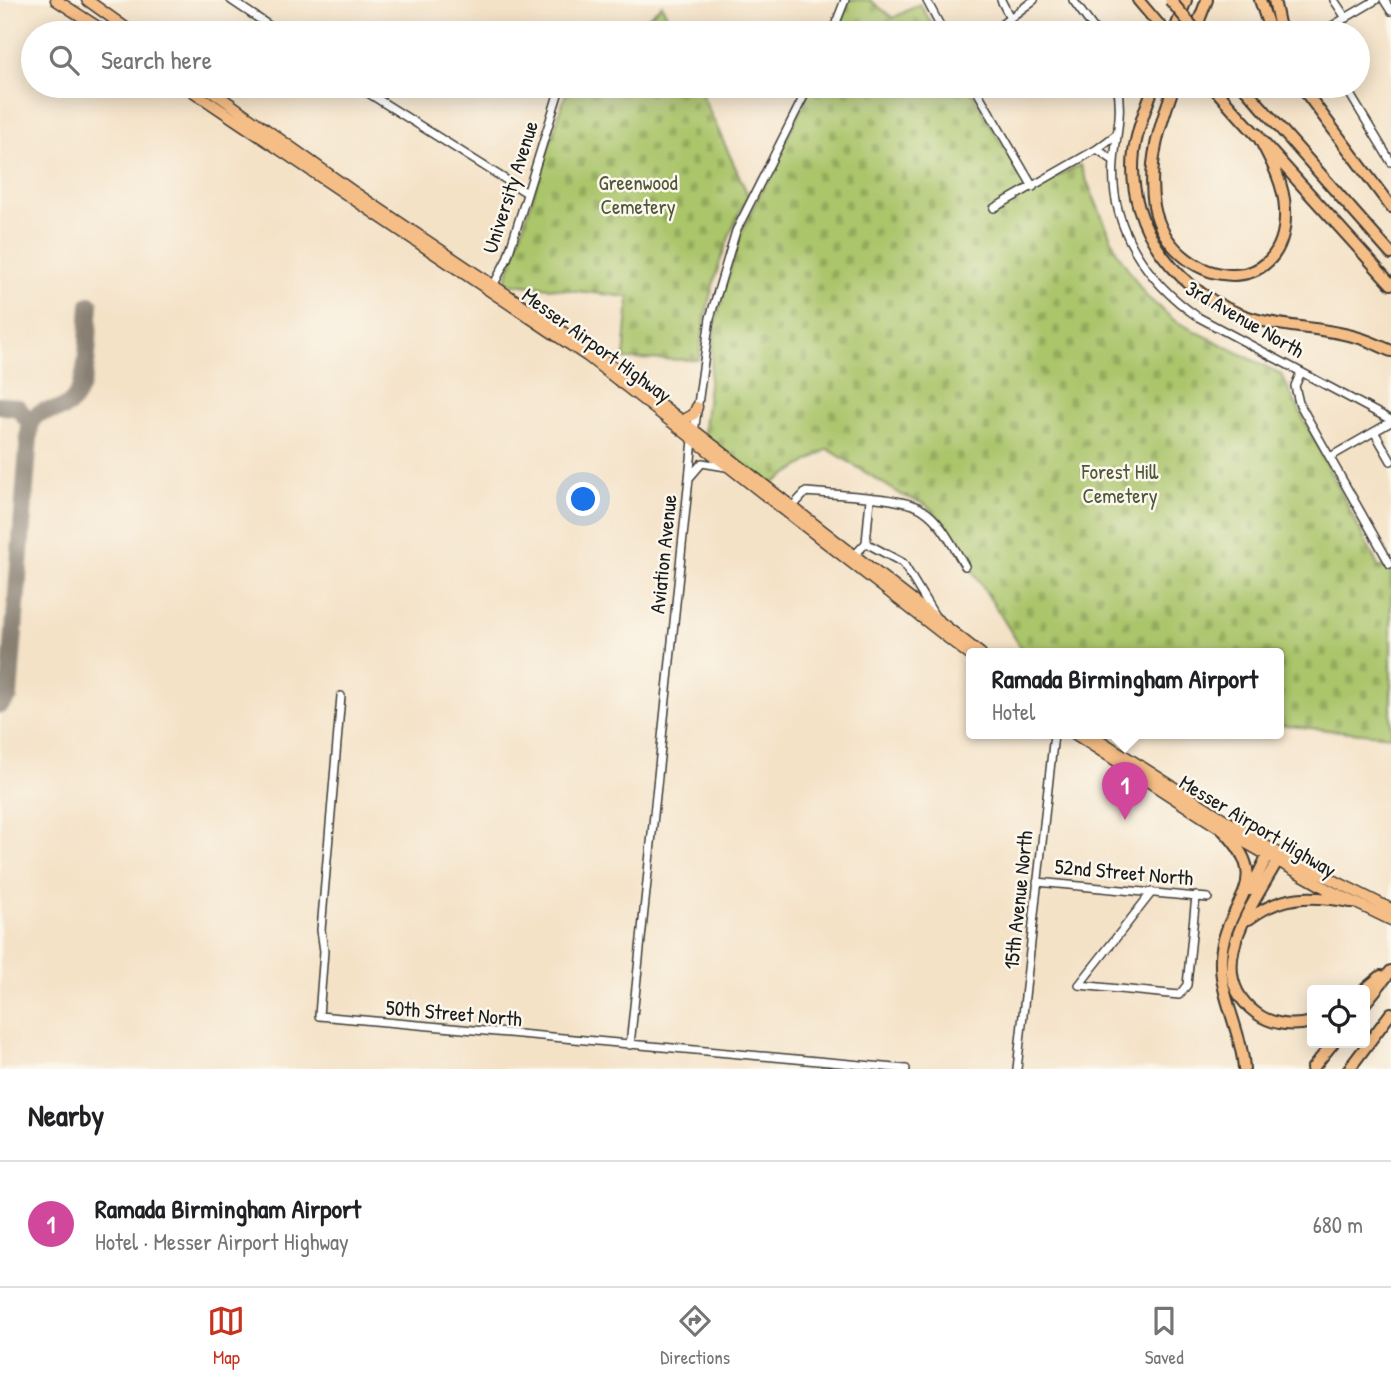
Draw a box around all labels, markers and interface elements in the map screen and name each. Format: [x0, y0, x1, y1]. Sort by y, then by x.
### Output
search box [21, 21, 1370, 98]
icon: search [45, 41, 83, 79]
text: Search here [101, 42, 212, 77]
street label: University Avenue [475, 117, 545, 257]
park label: Greenwood Cemetery [598, 168, 678, 221]
street label: 3rd Avenue North [1180, 273, 1310, 365]
street label: Messer Airport Highway [516, 281, 678, 409]
park label: Forest Hill Cemetery [1081, 457, 1159, 510]
your location [566, 482, 600, 516]
street label: Aviation Avenue [642, 493, 684, 615]
popup [966, 648, 1284, 739]
text: Ramada Birmingham Airport [992, 661, 1258, 696]
text: Hotel [992, 696, 1035, 727]
pin: 1 [1102, 762, 1148, 820]
street label: Messer Airport Highway [1174, 768, 1342, 884]
street label: 15th Avenue North [996, 829, 1040, 971]
street label: 52nd Street North [1054, 852, 1195, 893]
map controls [1307, 985, 1370, 1048]
button: locate [1307, 985, 1370, 1048]
street label: 50th Street North [385, 993, 524, 1033]
text: Nearby [28, 1095, 104, 1135]
text: Ramada Birmingham Airport [95, 1191, 361, 1226]
text: 1 [47, 1209, 55, 1240]
text: 680 m [1313, 1209, 1363, 1240]
text: Hotel · Messer Airport Highway [95, 1226, 349, 1257]
tab: Map [207, 1302, 245, 1370]
tab: Directions [660, 1302, 730, 1370]
tab: Saved [1145, 1302, 1184, 1370]

